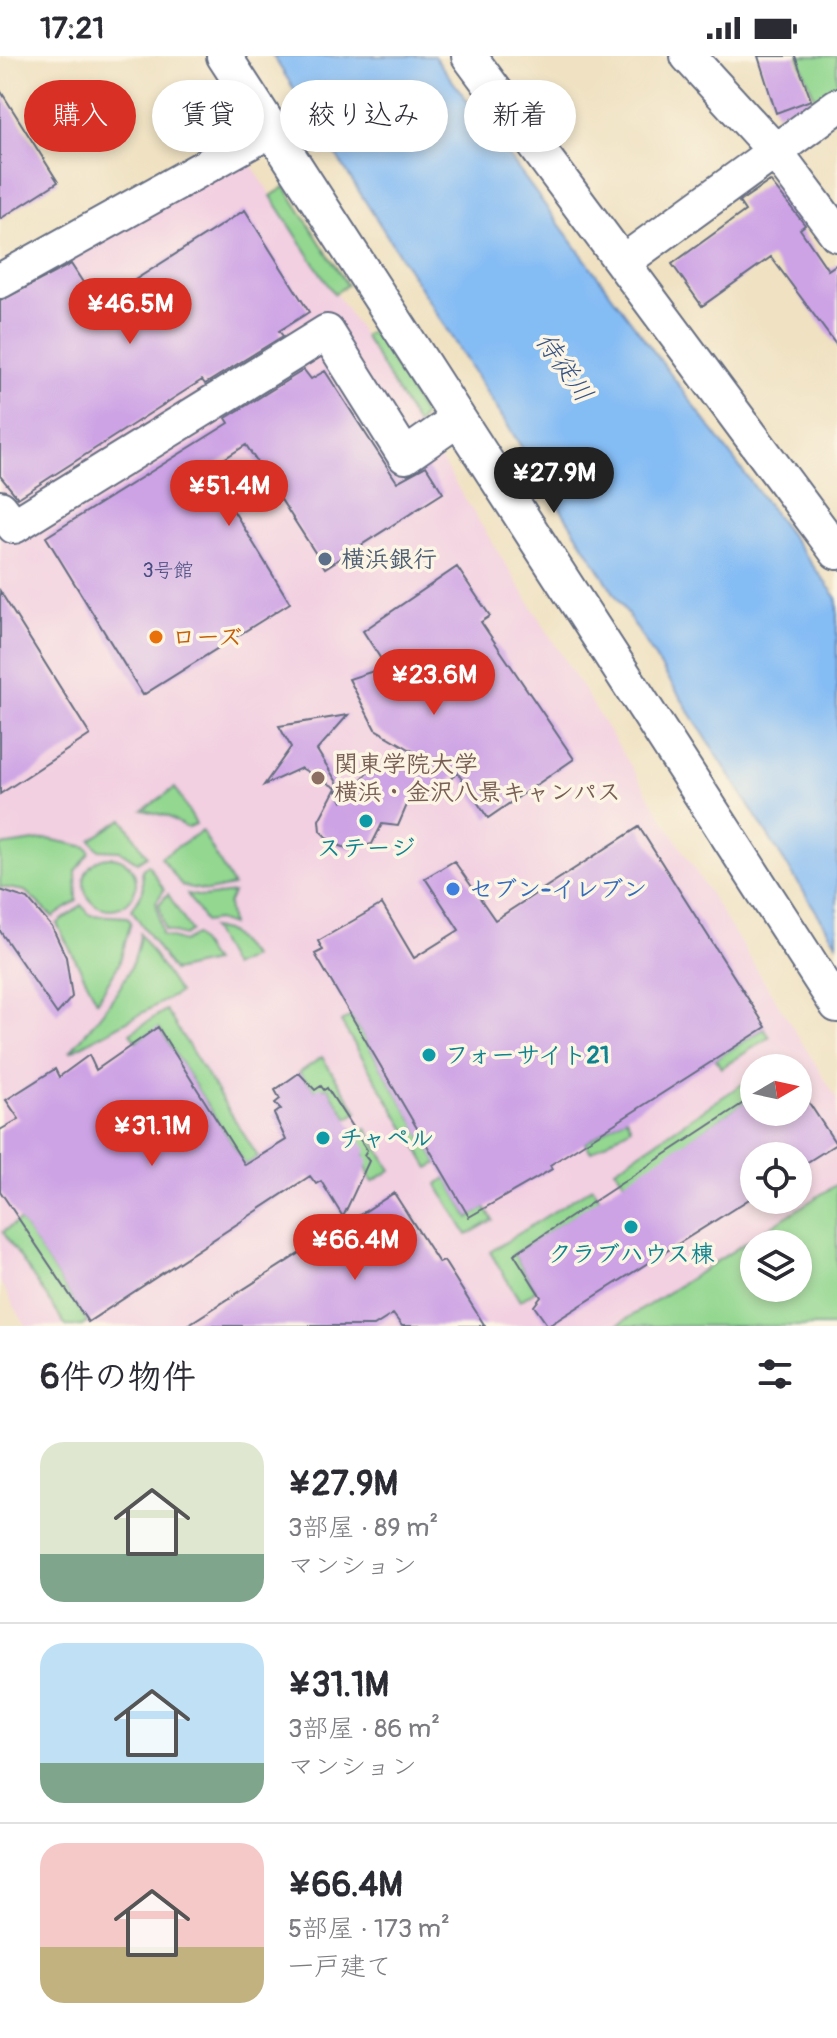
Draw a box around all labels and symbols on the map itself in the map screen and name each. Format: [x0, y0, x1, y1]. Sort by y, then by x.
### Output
pin: ¥46.5M [65, 278, 195, 346]
water label: 侍従川 [529, 326, 600, 409]
pin: ¥27.9M [489, 447, 619, 515]
pin: ¥51.4M [164, 460, 294, 528]
place label: 横浜銀行 [341, 545, 437, 574]
marker: 横浜銀行 [316, 550, 334, 568]
house number: 3号館 [142, 558, 194, 583]
place label: ローズ [172, 623, 242, 652]
marker: ローズ [147, 628, 165, 646]
pin: ¥23.6M [369, 649, 499, 717]
place label: 関東学院大学 横浜・金沢八景キャンパス [334, 750, 621, 807]
marker: 関東学院大学 横浜・金沢八景キャンパス [309, 769, 327, 787]
marker: ステージ [357, 812, 375, 830]
place label: ステージ [317, 834, 415, 863]
place label: セブン-イレブン [469, 875, 647, 904]
marker: セブン-イレブン [444, 880, 462, 898]
place label: フォーサイト21 [445, 1041, 609, 1070]
marker: フォーサイト21 [420, 1046, 438, 1064]
north arrow [740, 1054, 812, 1126]
pin: ¥31.1M [87, 1100, 217, 1168]
place label: チャペル [339, 1124, 434, 1153]
marker: チャペル [314, 1129, 332, 1147]
pin: ¥66.4M [290, 1214, 420, 1282]
marker: クラブハウス棟 [622, 1218, 640, 1236]
place label: クラブハウス棟 [548, 1240, 715, 1269]

